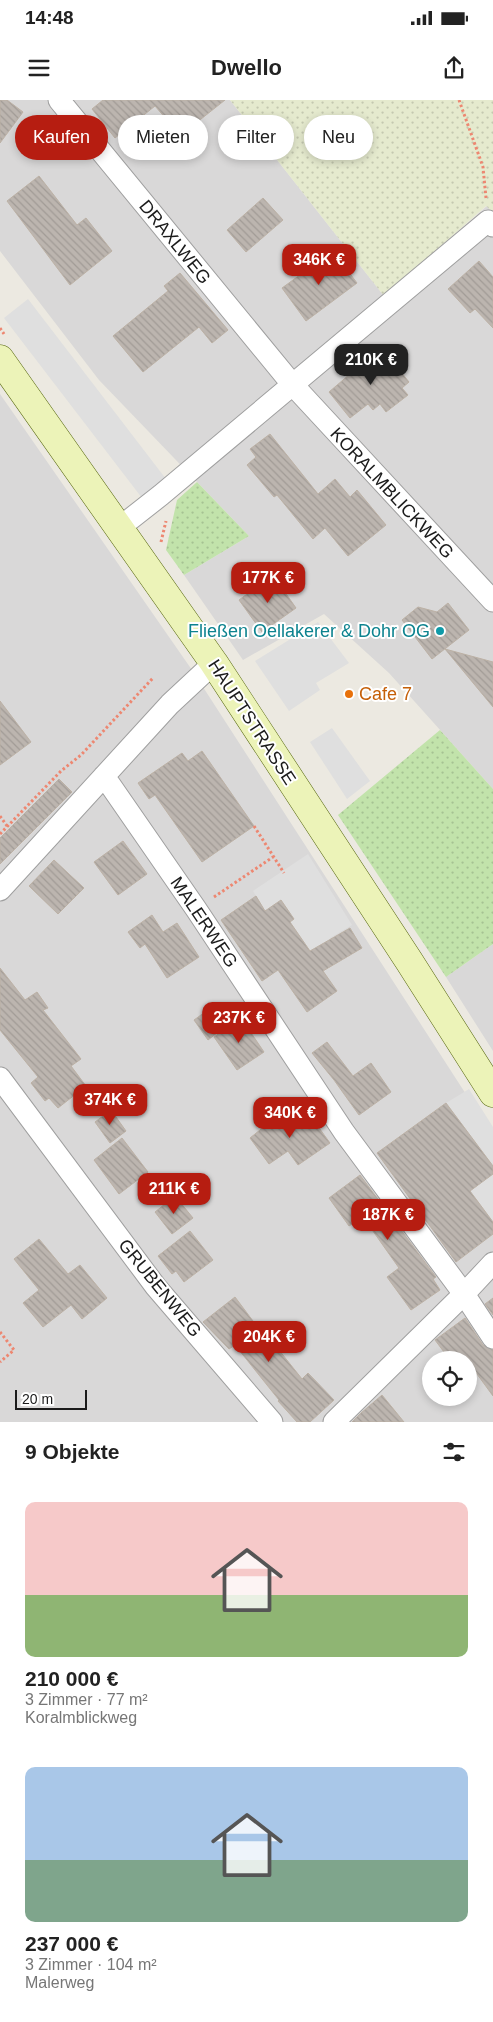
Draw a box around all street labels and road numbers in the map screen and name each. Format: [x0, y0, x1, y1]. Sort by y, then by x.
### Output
street label: DRAXLWEG [135, 196, 215, 288]
street label: KORALMBLICKWEG [326, 424, 458, 562]
street label: HAUPTSTRASSE [204, 656, 300, 788]
street label: MALERWEG [166, 873, 242, 971]
street label: GRUBENWEG [114, 1235, 206, 1341]

